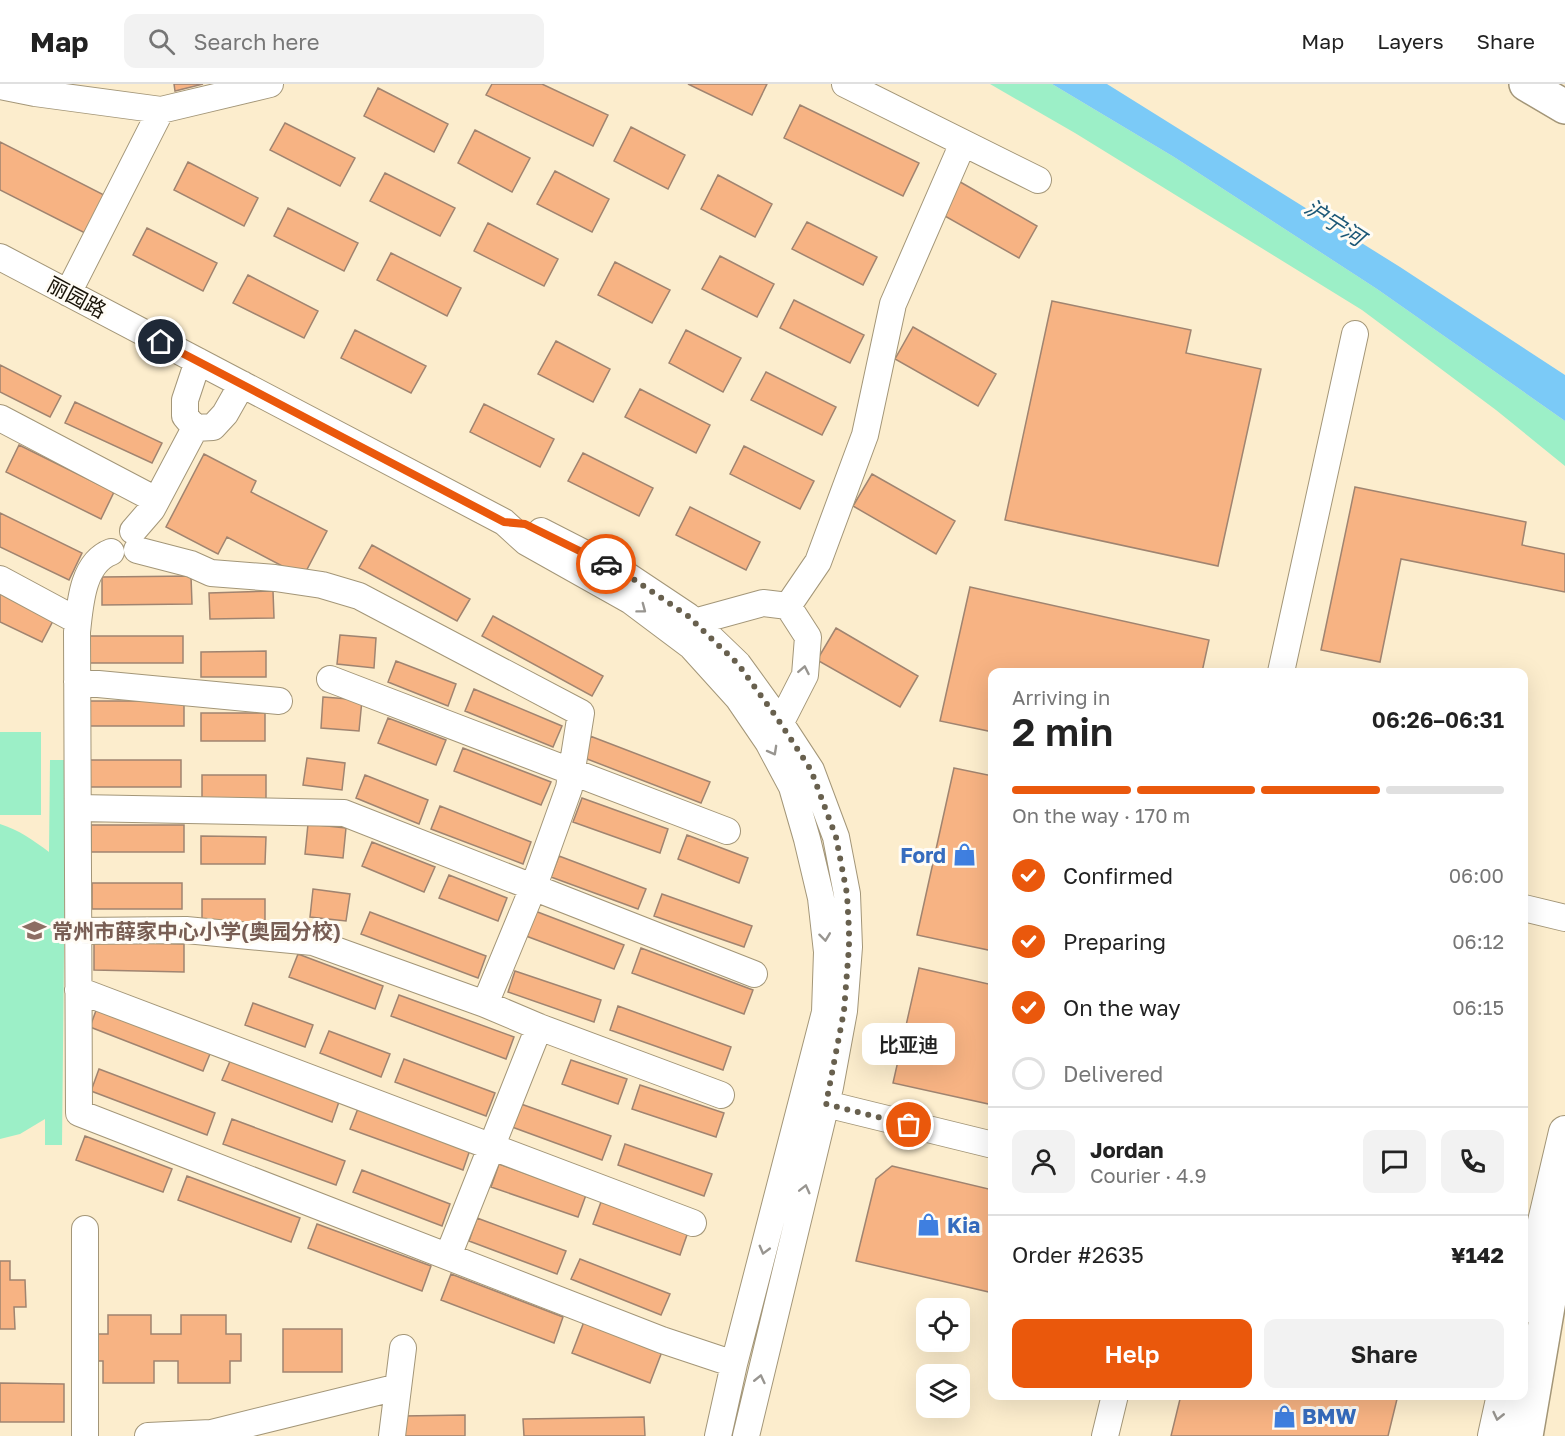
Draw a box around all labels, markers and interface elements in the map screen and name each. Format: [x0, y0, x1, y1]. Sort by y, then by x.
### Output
search box [124, 14, 544, 68]
text: Map [30, 25, 88, 58]
icon: search [145, 25, 178, 58]
text: Search here [193, 28, 319, 55]
text: Map [1301, 28, 1344, 54]
text: Layers [1377, 28, 1444, 54]
text: Share [1477, 28, 1535, 54]
water label: 沪宁河 [1300, 193, 1373, 253]
street label: 丽园路 [43, 271, 111, 323]
pin [135, 316, 186, 367]
icon: home [144, 325, 177, 358]
courier [576, 534, 636, 594]
icon: car [590, 548, 623, 581]
one-way arrow [635, 602, 646, 613]
one-way arrow [798, 665, 810, 674]
text: Arriving in [1012, 685, 1110, 709]
text: 06:26–06:31 [1372, 706, 1504, 733]
text: 2 min [1012, 708, 1113, 755]
one-way arrow [766, 744, 777, 755]
text: On the way · 170 m [1012, 803, 1190, 827]
place label: Ford [900, 842, 946, 868]
shop icon: Ford [951, 842, 977, 868]
icon: check [1012, 859, 1045, 892]
text: Confirmed [1063, 862, 1173, 889]
text: 06:00 [1449, 863, 1504, 887]
school or university icon: 常州市薛家中心小学(奥园分校) [21, 918, 47, 944]
place label: 常州市薛家中心小学(奥园分校) [52, 918, 341, 944]
icon: check [1012, 925, 1045, 958]
text: Preparing [1063, 928, 1166, 955]
text: 06:12 [1452, 929, 1504, 953]
one-way arrow [818, 932, 831, 941]
icon: check [1012, 991, 1045, 1024]
text: On the way [1063, 994, 1181, 1021]
text: 06:15 [1452, 995, 1504, 1019]
callout: 比亚迪 [862, 1023, 956, 1065]
text: 比亚迪 [879, 1032, 939, 1056]
text: Delivered [1063, 1060, 1163, 1087]
pin [883, 1099, 934, 1150]
icon: bag [892, 1108, 925, 1141]
button: person [1012, 1130, 1075, 1193]
button: chat [1363, 1130, 1426, 1193]
button: phone [1441, 1130, 1504, 1193]
text: Jordan [1090, 1136, 1164, 1163]
text: Courier · 4.9 [1090, 1163, 1207, 1187]
one-way arrow [797, 1184, 810, 1194]
shop icon: Kia [916, 1212, 942, 1238]
place label: Kia [947, 1212, 980, 1238]
text: Order #2635 [1012, 1241, 1144, 1268]
text: ¥142 [1451, 1241, 1504, 1268]
one-way arrow [759, 1245, 772, 1255]
map controls [916, 1298, 970, 1418]
button: locate [916, 1298, 970, 1352]
button: Help [1012, 1319, 1252, 1388]
button: Share [1264, 1319, 1504, 1388]
button: layers [916, 1364, 970, 1418]
one-way arrow [752, 1374, 765, 1384]
shop icon: BMW [1271, 1403, 1297, 1429]
place label: BMW [1302, 1403, 1357, 1429]
one-way arrow [1493, 1410, 1506, 1420]

